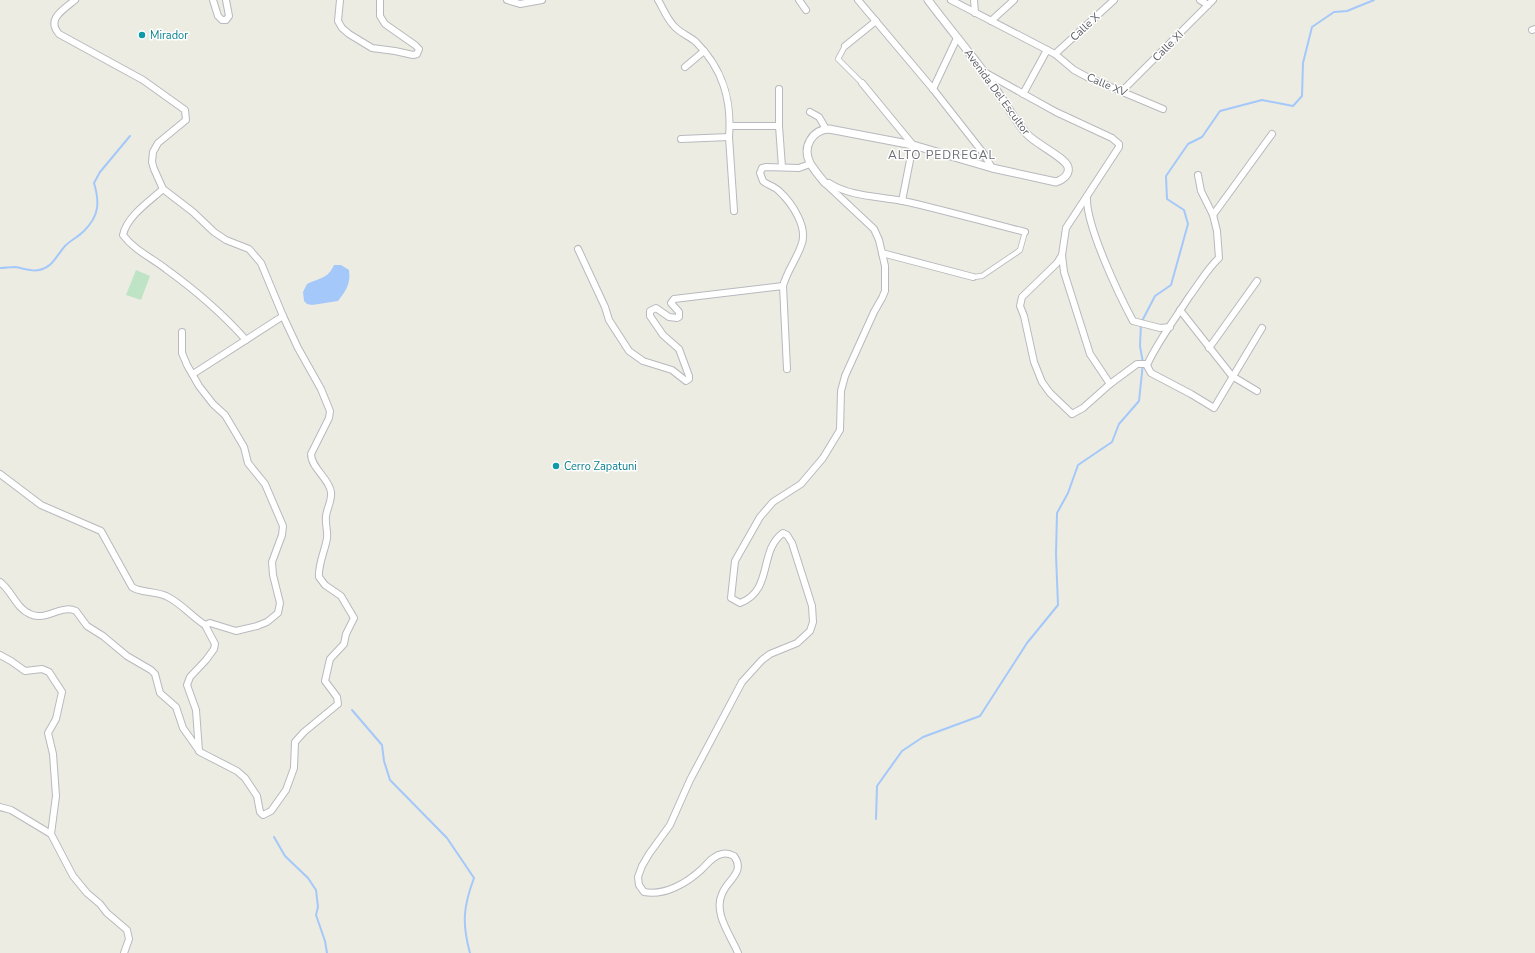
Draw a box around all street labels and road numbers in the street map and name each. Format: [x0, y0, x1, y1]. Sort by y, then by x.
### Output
street label: Calle X [1067, 9, 1104, 45]
street label: Calle XI [1149, 27, 1187, 65]
street label: Avenida Del Escultor [961, 46, 1033, 138]
street label: Calle XV [1084, 70, 1130, 100]

